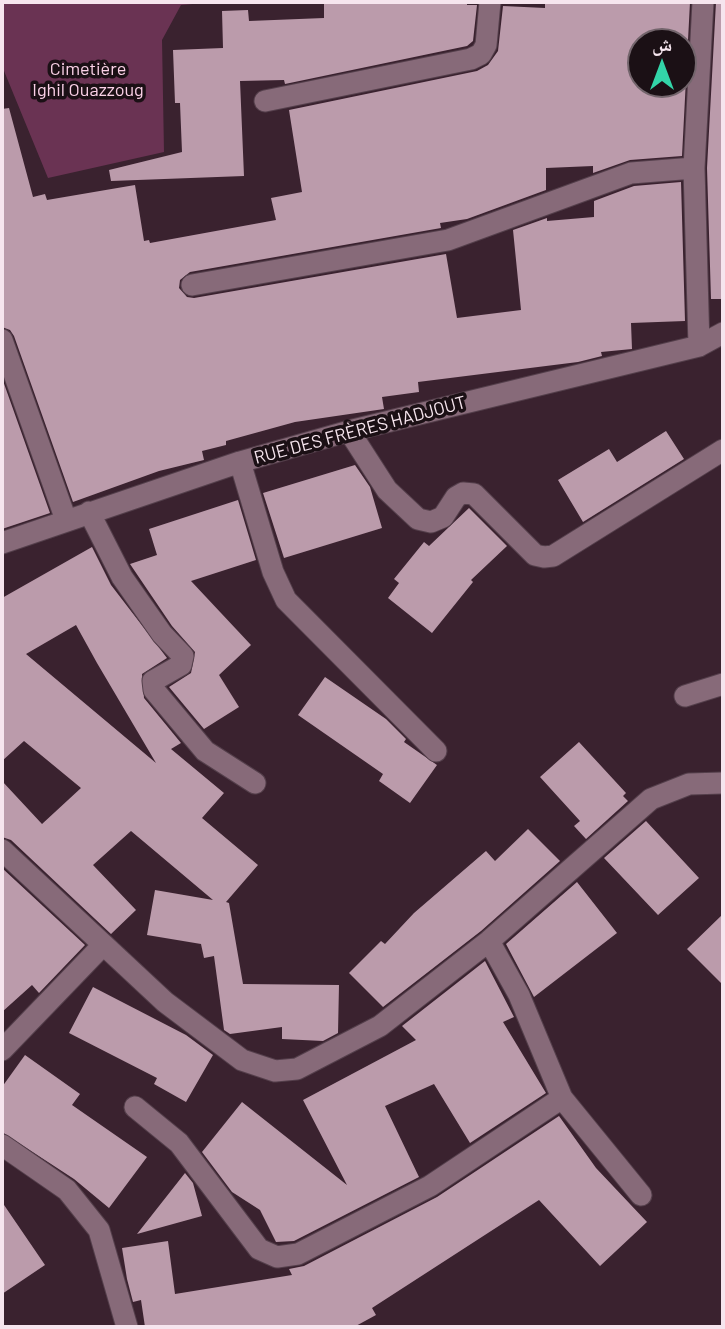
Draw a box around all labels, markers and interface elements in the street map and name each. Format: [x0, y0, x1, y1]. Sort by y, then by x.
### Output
north arrow [627, 28, 697, 98]
text: ش [652, 32, 672, 55]
park label: Cimetière Ighil Ouazzoug [32, 58, 144, 100]
street label: RUE DES FRÈRES HADJOUT [252, 391, 468, 469]

